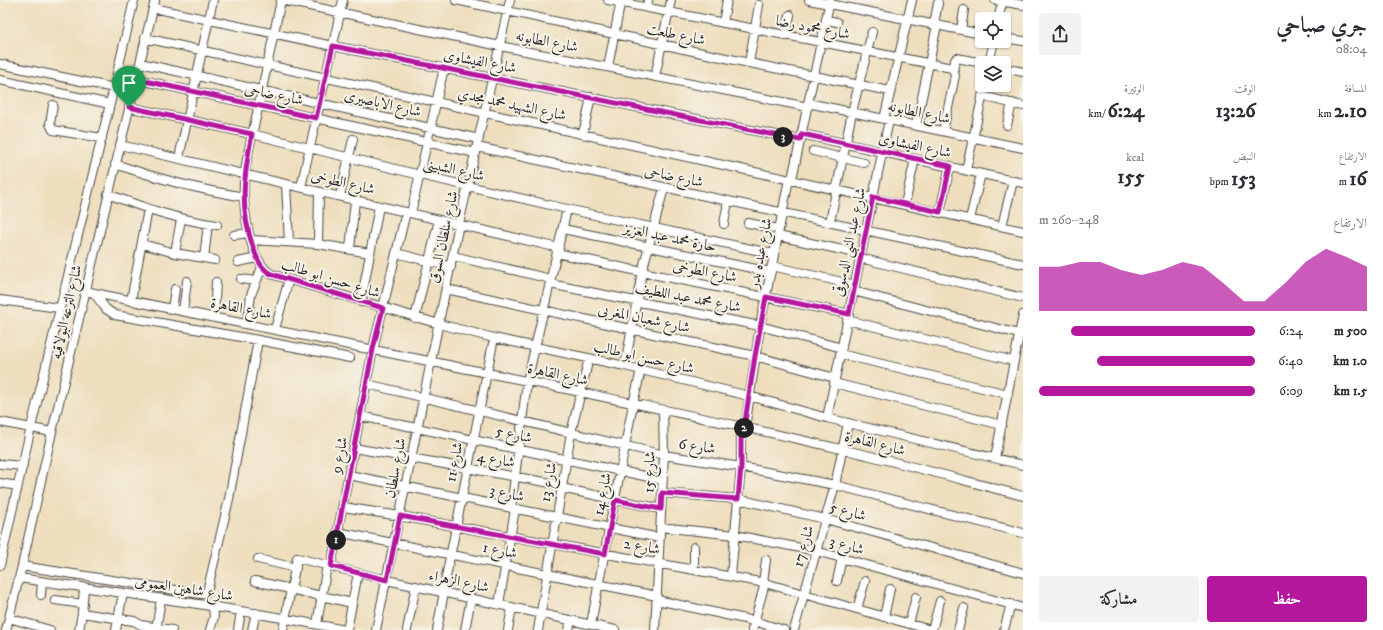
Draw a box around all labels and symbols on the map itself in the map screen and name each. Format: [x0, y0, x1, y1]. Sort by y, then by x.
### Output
street label: شارع محمود رضا [774, 11, 852, 47]
street label: شارع طلعت [644, 19, 707, 53]
street label: شارع الطابونه [513, 26, 580, 60]
street label: شارع الفيشاوى [441, 45, 518, 81]
pin [112, 66, 146, 107]
street label: شارع ضاحى [242, 79, 305, 113]
street label: شارع الشهيد محمد مجدي [455, 84, 568, 128]
street label: شارع الاباصيرى [342, 85, 423, 125]
street label: شارع الطابونه [885, 97, 952, 131]
pin: 3 [773, 127, 793, 147]
street label: شارع الفيشاوى [876, 129, 953, 165]
street label: شارع الشبينى [421, 153, 486, 189]
street label: شارع ضاحى [642, 161, 705, 195]
street label: شارع الطوخى [308, 166, 377, 202]
street label: شارع عبد النبى الدسوقى [829, 186, 873, 299]
street label: شارع سلطان السوق [424, 189, 465, 286]
street label: شارع عبده بدر [744, 216, 780, 293]
street label: حارة محمد عبد العزيز [620, 218, 718, 257]
street label: شارع حسن ابو طالب [278, 254, 383, 305]
street label: شارع الطوخى [671, 256, 739, 290]
street label: شارع الترعه البولاقيه [46, 263, 89, 362]
street label: شارع محمد عبد اللطيف [633, 278, 742, 320]
street label: شارع القاهرة [208, 293, 273, 327]
street label: شارع شعبان المغربى [595, 299, 692, 340]
street label: شارع حسن ابو طالب [591, 337, 696, 381]
street label: شارع القاهرة [525, 359, 590, 393]
pin: 2 [734, 418, 754, 438]
street label: شارع 5 [493, 421, 534, 451]
street label: شارع القاهرة [842, 427, 907, 463]
street label: شارع 9 [326, 435, 355, 477]
street label: شارع 6 [677, 435, 717, 461]
street label: شارع سلطان [380, 436, 414, 500]
street label: شارع 11 [441, 441, 471, 484]
street label: شارع 4 [475, 447, 516, 475]
street label: شارع 15 [639, 451, 663, 494]
street label: شارع 13 [536, 461, 564, 504]
street label: شارع 14 [589, 471, 619, 518]
street label: شارع 3 [487, 481, 526, 509]
street label: شارع 5 [827, 498, 868, 528]
street label: شارع 17 [788, 523, 821, 570]
pin: 1 [326, 530, 346, 550]
street label: شارع 3 [827, 532, 866, 562]
street label: شارع 2 [622, 534, 662, 562]
street label: شارع 1 [480, 538, 519, 566]
street label: شارع الزهراء [426, 566, 491, 600]
street label: شارع شاهين العمومى [133, 571, 234, 609]

